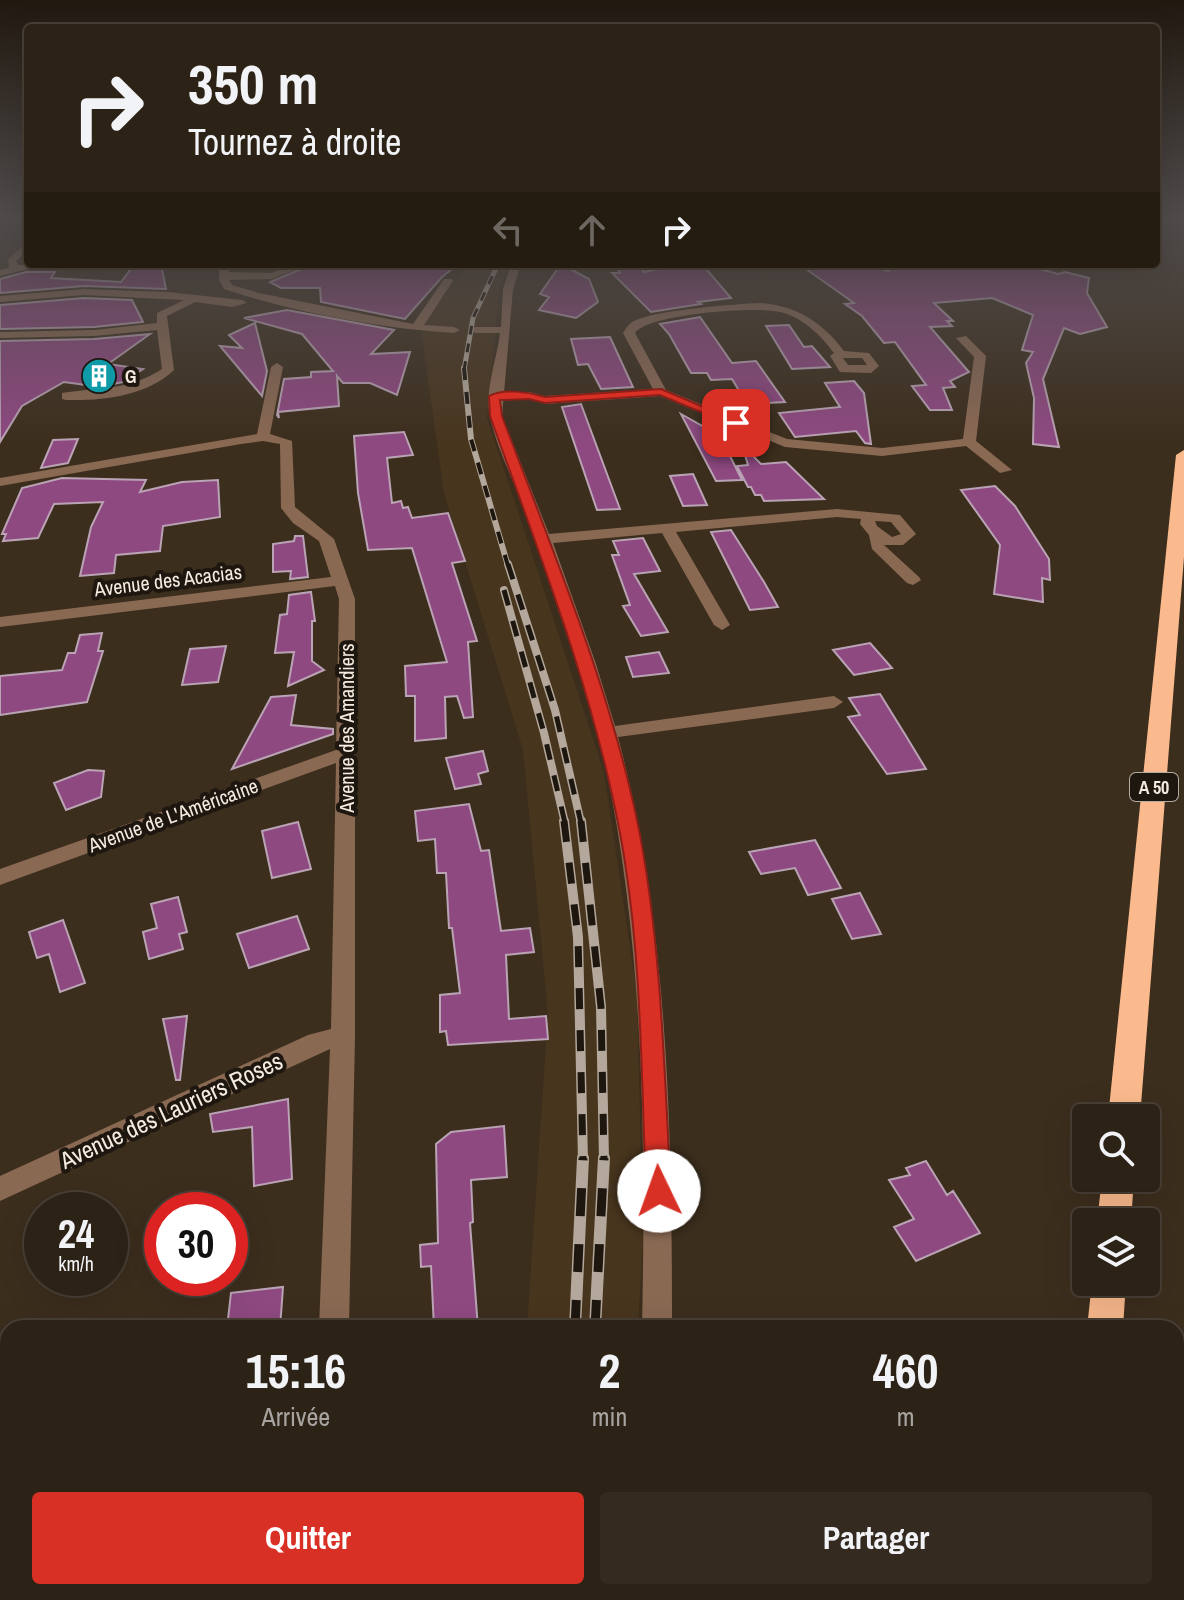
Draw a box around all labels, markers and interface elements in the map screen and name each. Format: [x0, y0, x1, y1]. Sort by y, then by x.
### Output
text: 350 m [188, 46, 318, 121]
icon: right [56, 56, 160, 160]
text: Tournez à droite [188, 118, 401, 166]
icon: left [486, 208, 530, 252]
icon: ahead [570, 208, 614, 252]
icon: right [654, 208, 698, 252]
building icon: G [80, 357, 118, 395]
place label: G [125, 364, 136, 389]
pin [702, 389, 770, 457]
icon: arrive [714, 401, 758, 445]
street label: Avenue des Acacias [92, 558, 243, 603]
street label: Avenue des Amandiers [333, 643, 360, 814]
street label: Avenue de L'Américaine [83, 772, 262, 859]
road number: A 50 [1130, 773, 1178, 801]
street label: Avenue des Lauriers Roses [53, 1044, 288, 1176]
map controls [1072, 1104, 1160, 1296]
button: search [1072, 1104, 1160, 1192]
position arrow [617, 1149, 701, 1233]
speed limit sign: 30 [144, 1192, 248, 1296]
text: 24 [58, 1207, 94, 1260]
button: layers [1072, 1208, 1160, 1296]
text: km/h [58, 1250, 94, 1277]
text: 15:16 [246, 1338, 346, 1403]
text: 2 [599, 1338, 620, 1403]
text: 460 [873, 1338, 938, 1403]
text: Arrivée [262, 1399, 330, 1434]
text: min [592, 1399, 627, 1434]
text: m [897, 1399, 915, 1434]
button: Quitter [32, 1492, 584, 1584]
button: Partager [600, 1492, 1152, 1584]

